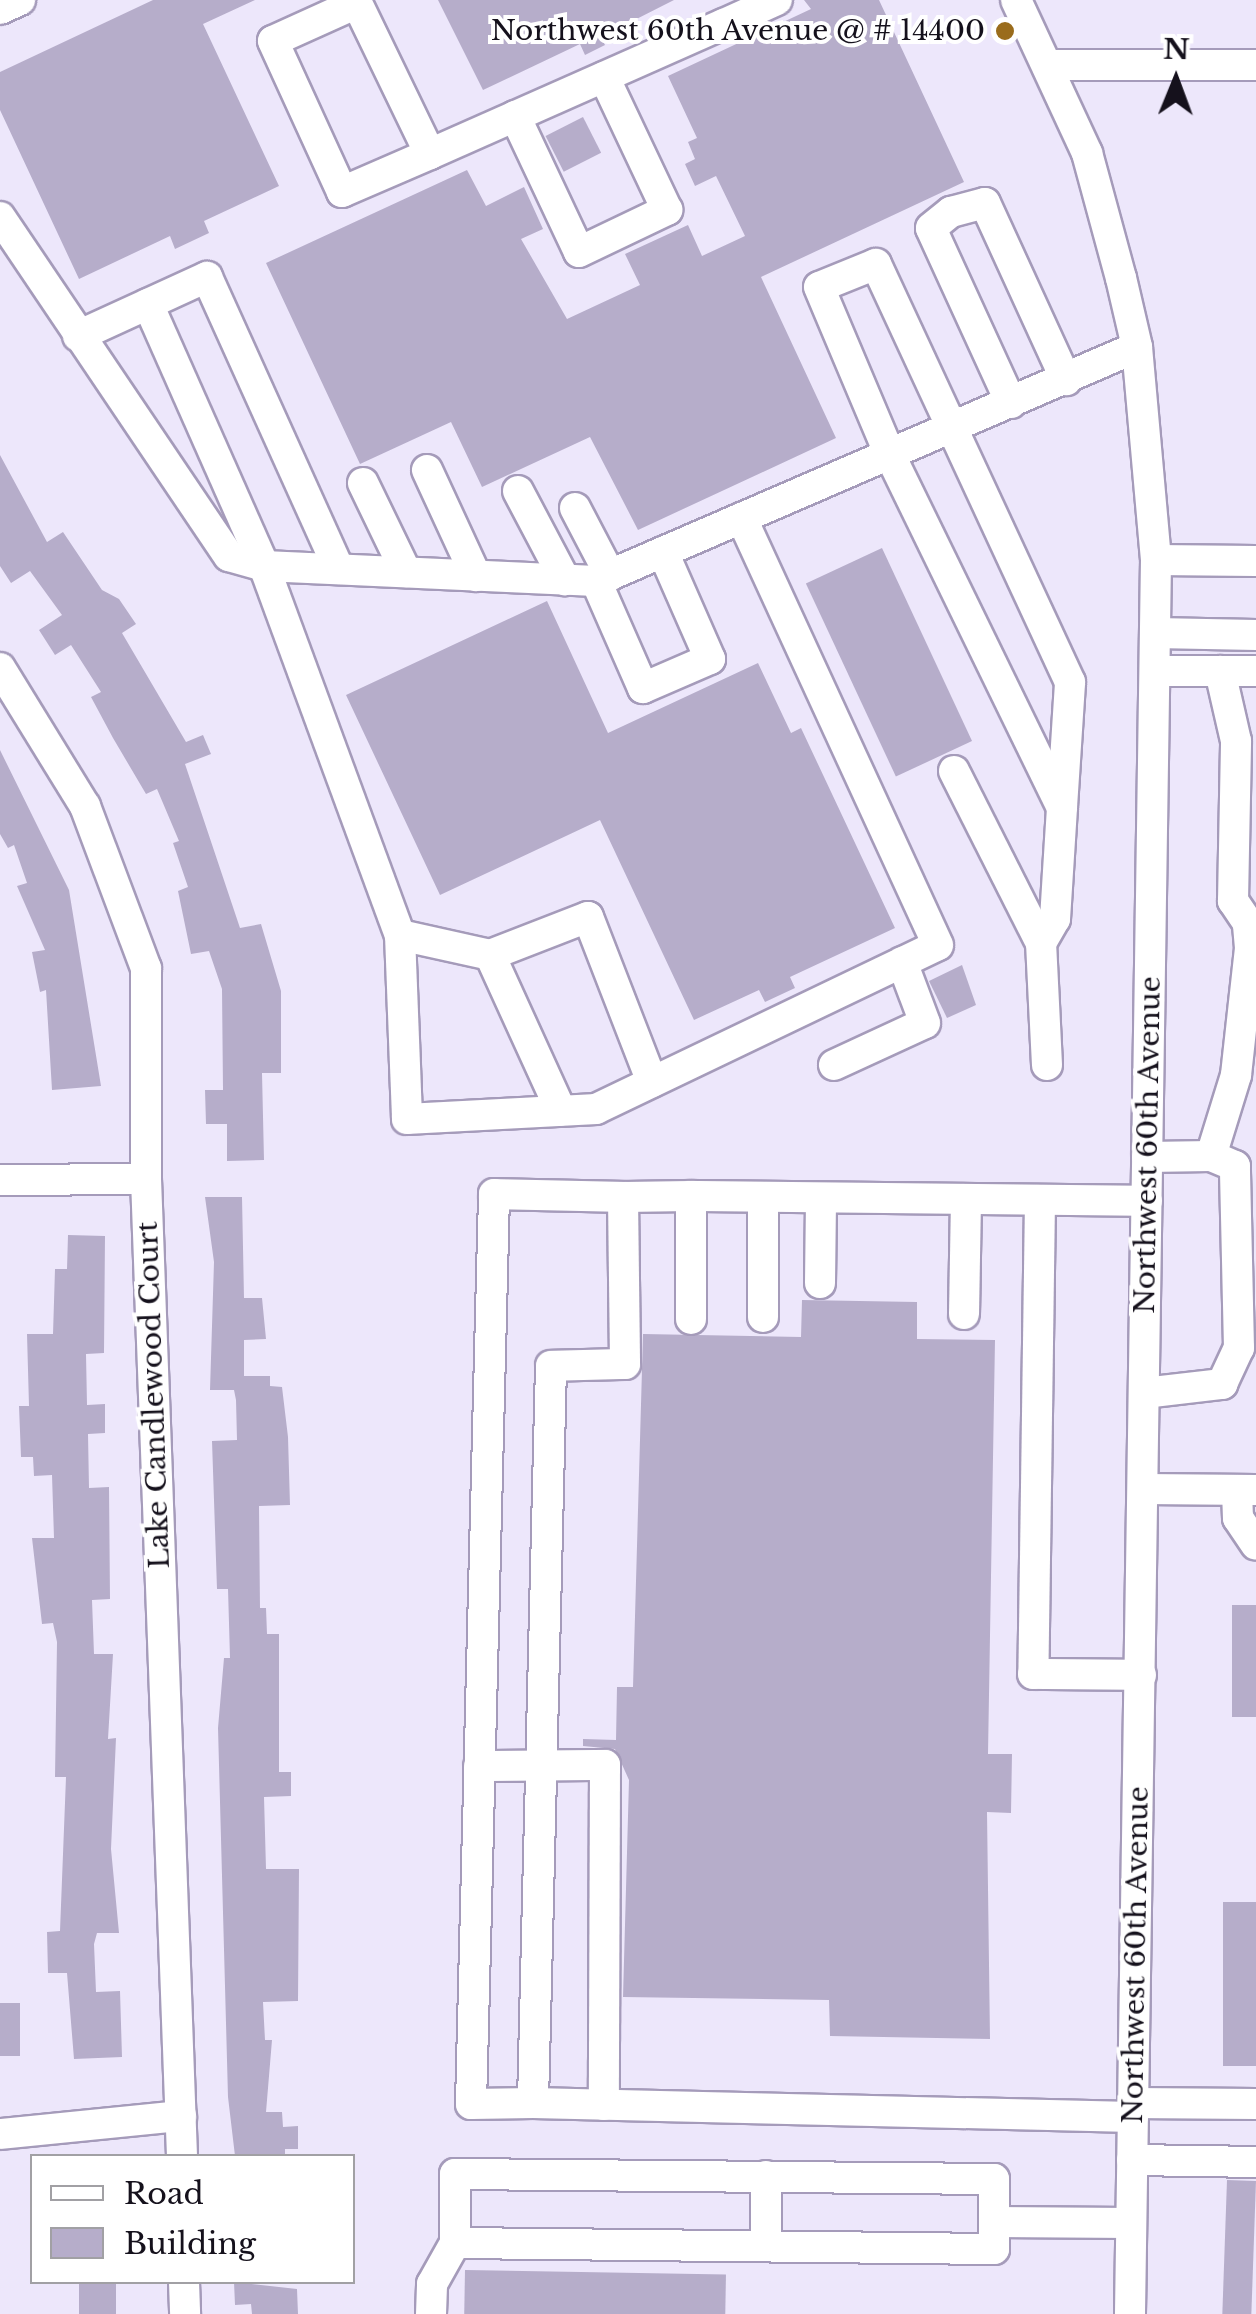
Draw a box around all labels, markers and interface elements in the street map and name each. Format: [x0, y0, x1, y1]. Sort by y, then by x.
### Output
place label: Northwest 60th Avenue @ # 14400 [490, 14, 985, 48]
marker: Northwest 60th Avenue @ # 14400 [994, 20, 1016, 42]
north arrow [1126, 30, 1226, 130]
text: N [1163, 32, 1190, 67]
street label: Northwest 60th Avenue [1128, 975, 1168, 1315]
street label: Lake Candlewood Court [131, 1221, 177, 1569]
street label: Northwest 60th Avenue [1116, 1785, 1156, 2125]
legend [30, 2154, 355, 2284]
text: Road [124, 2175, 204, 2212]
text: Building [124, 2225, 256, 2262]

